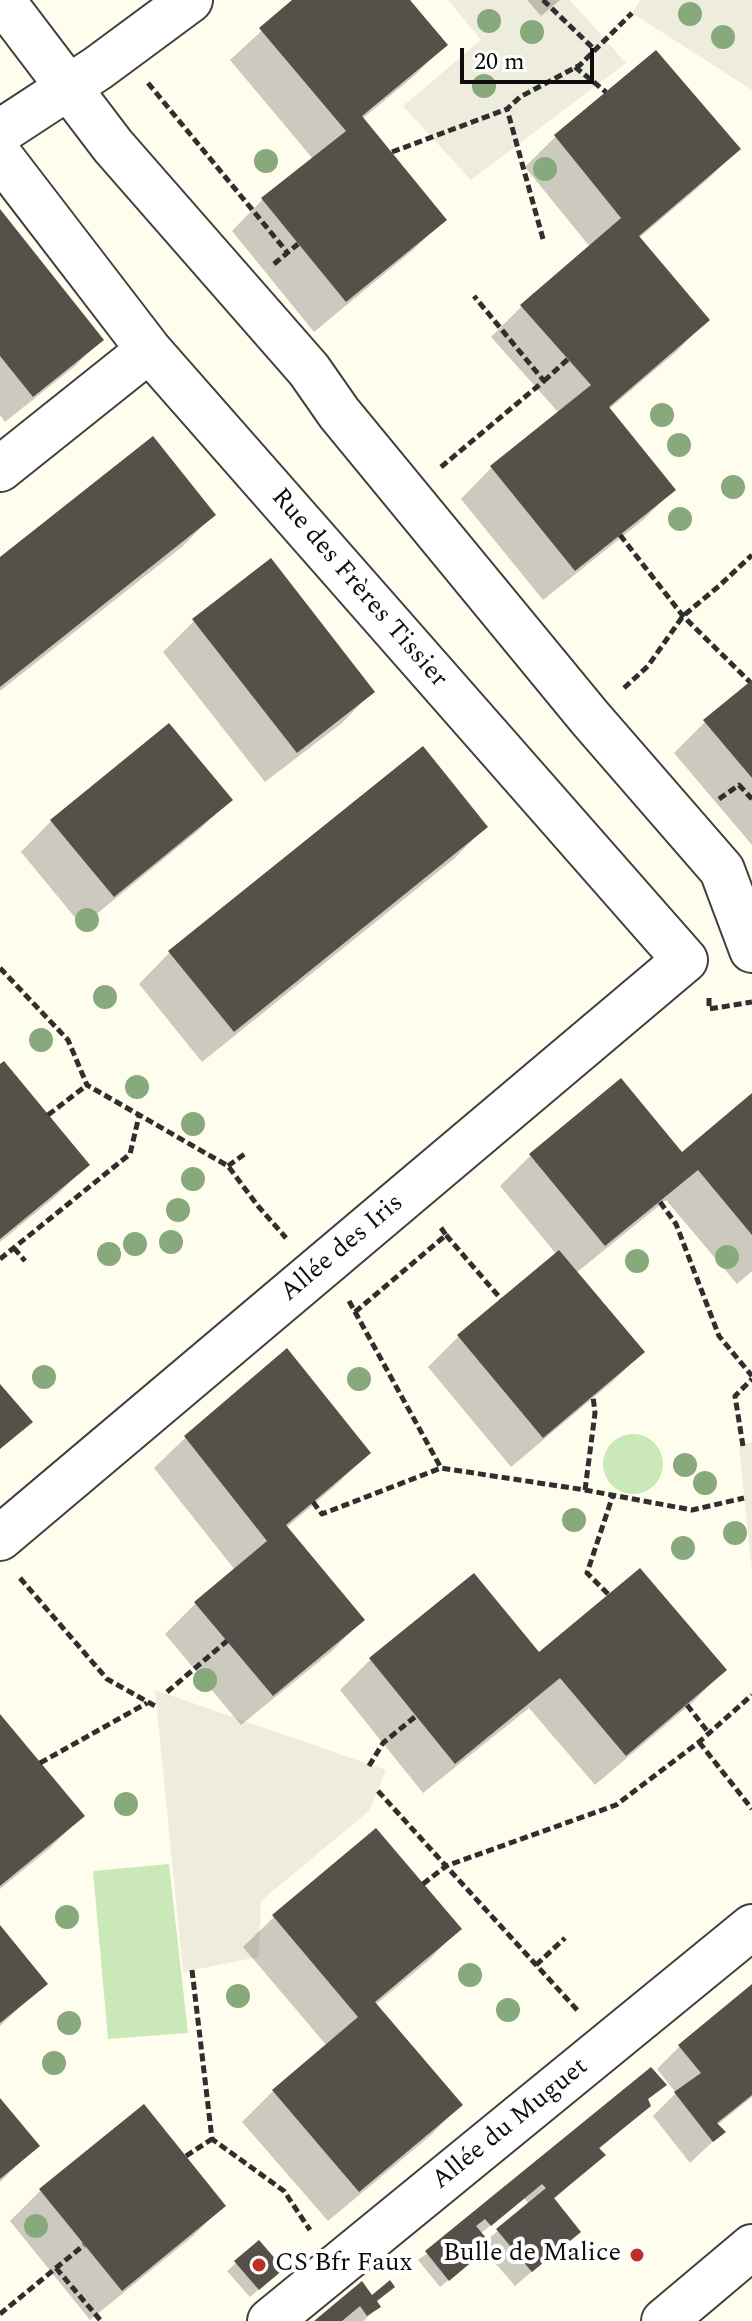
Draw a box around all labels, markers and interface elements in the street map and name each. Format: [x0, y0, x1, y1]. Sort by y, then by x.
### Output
scale bar [464, 32, 598, 82]
text: 20 m [474, 44, 525, 80]
street label: Rue des Frères Tissier [263, 483, 453, 695]
street label: Allée des Iris [275, 1189, 411, 1309]
street label: Allée du Muguet [427, 2052, 595, 2198]
place label: Bulle de Malice [443, 2239, 621, 2271]
marker: Bulle de Malice [628, 2246, 646, 2264]
place label: CS Bfr Faux [275, 2249, 412, 2281]
marker: CS Bfr Faux [250, 2256, 268, 2274]

